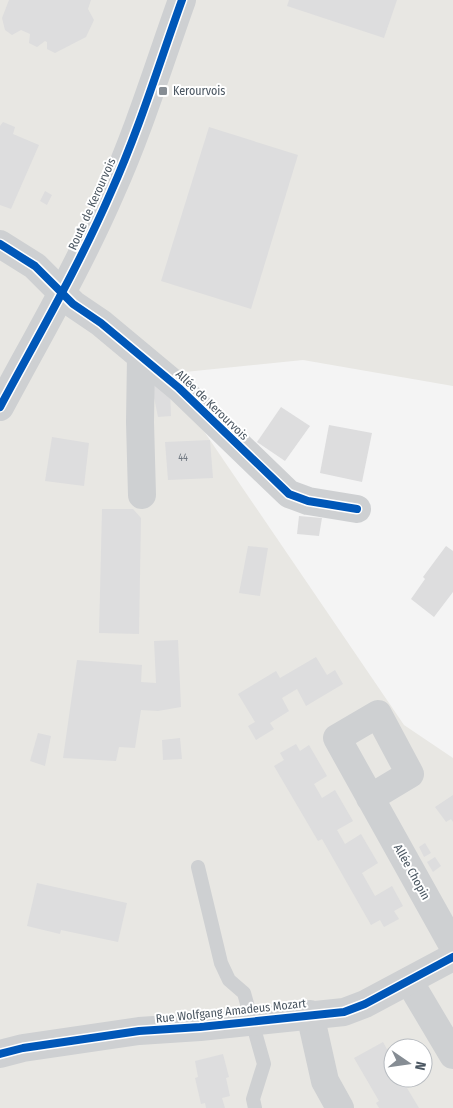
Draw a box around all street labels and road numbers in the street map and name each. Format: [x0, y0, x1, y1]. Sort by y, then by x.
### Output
street label: Route de Kerourvois [65, 156, 119, 252]
street label: Allée de Kerourvois [173, 367, 251, 443]
street label: Allée Chopin [391, 842, 433, 902]
street label: Rue Wolfgang Amadeus Mozart [155, 996, 307, 1026]

